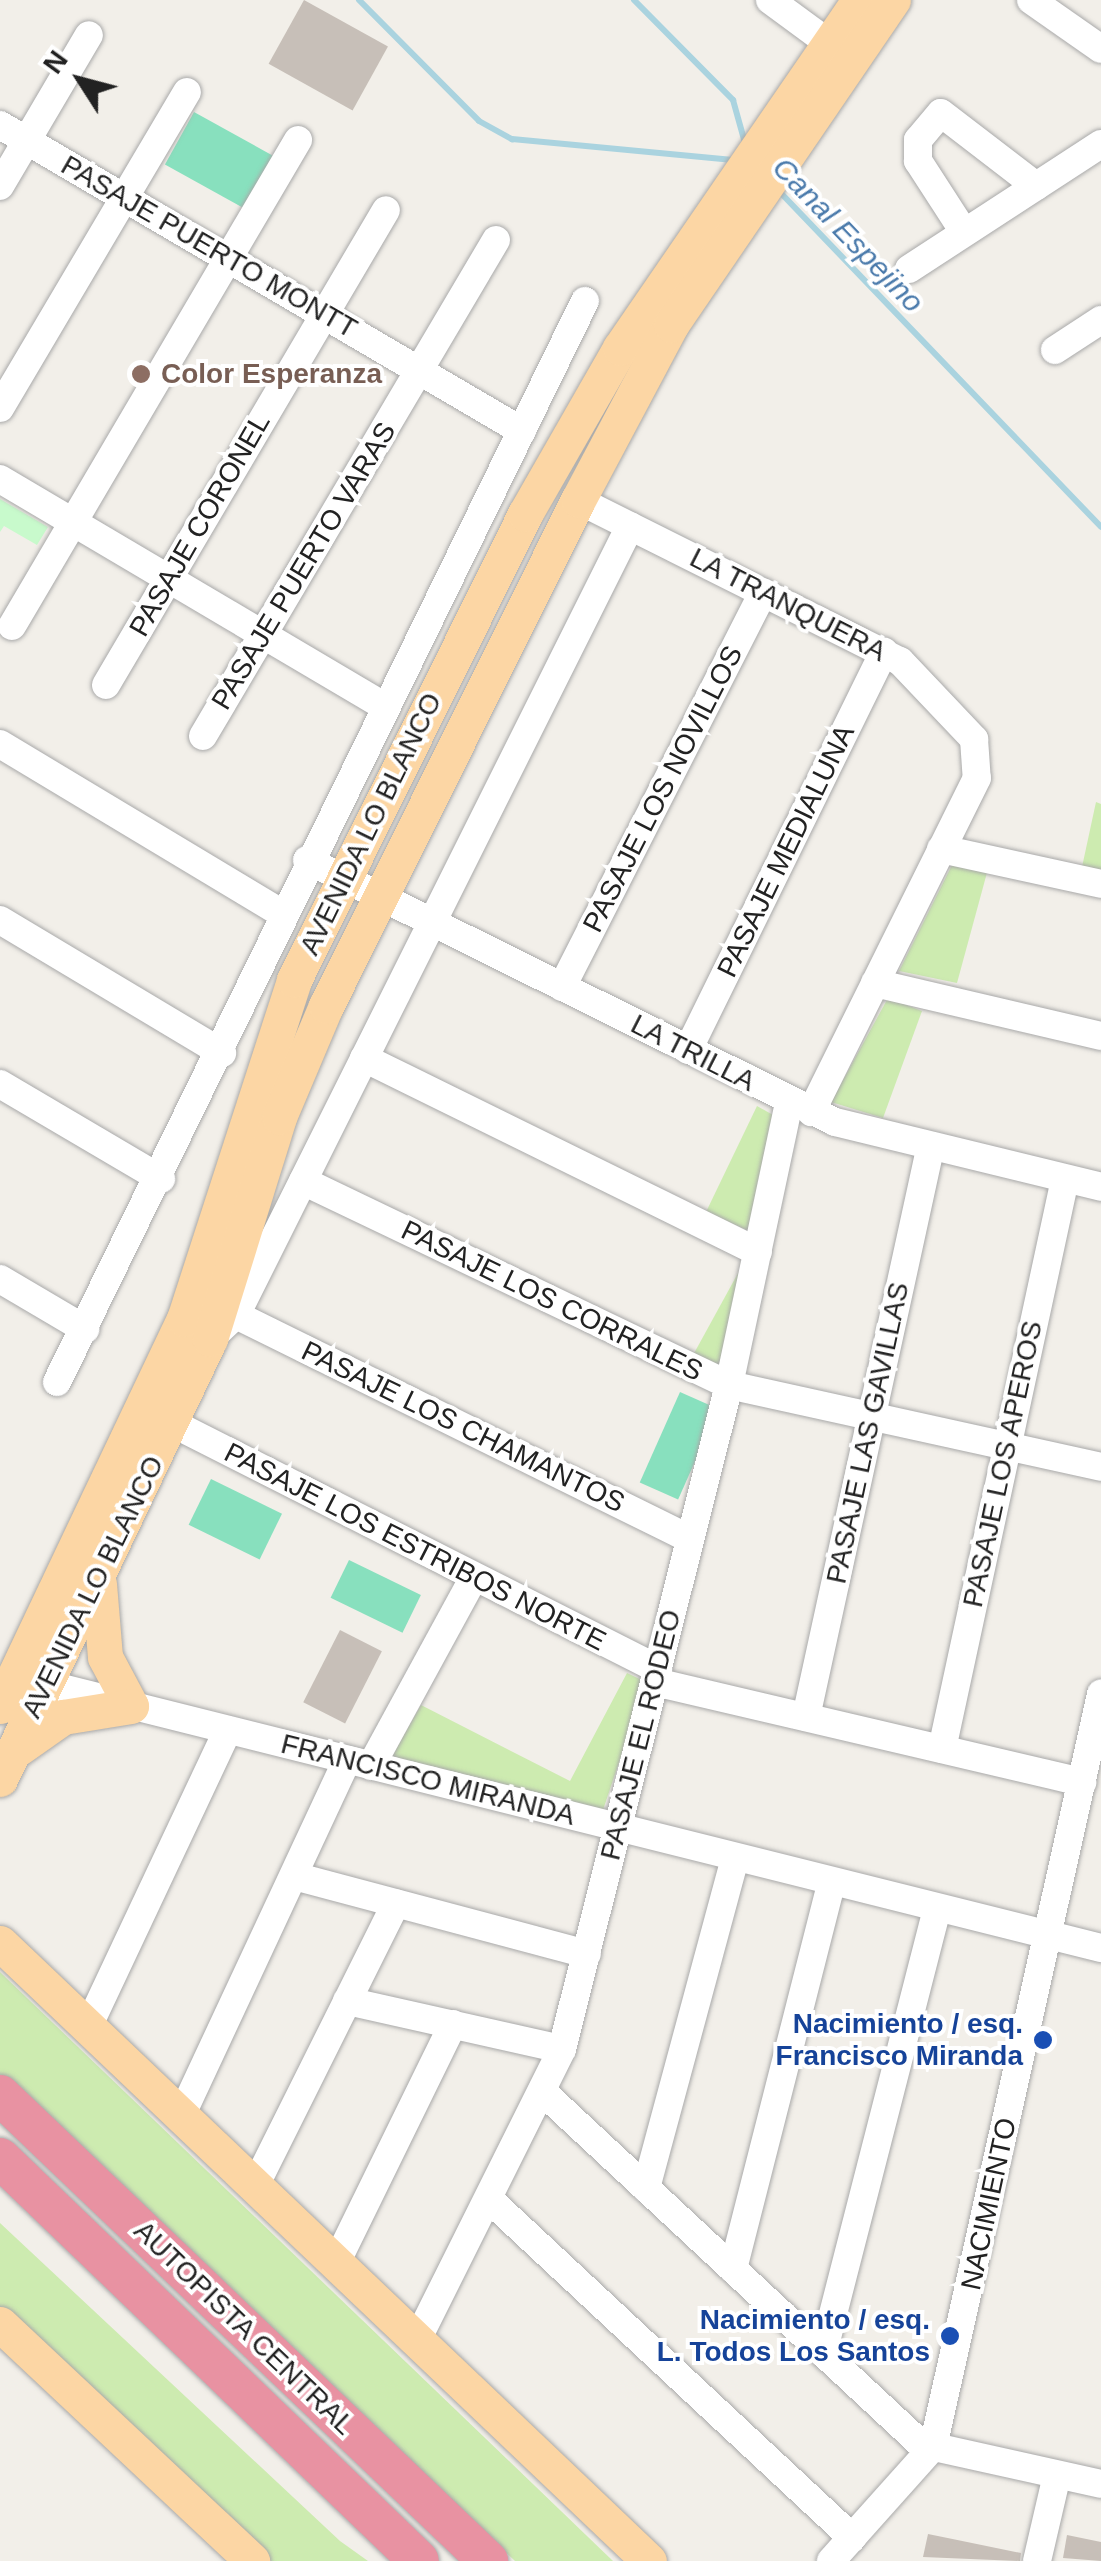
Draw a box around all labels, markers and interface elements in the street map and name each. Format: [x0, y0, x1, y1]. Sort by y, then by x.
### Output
north arrow [30, 30, 130, 130]
text: N [37, 45, 74, 79]
street label: PASAJE PUERTO MONTT [55, 148, 363, 346]
water label: Canal Espejino [765, 150, 931, 320]
place label: Color Esperanza [161, 357, 382, 391]
marker: Color Esperanza [130, 363, 152, 385]
street label: PASAJE CORONEL [123, 408, 277, 642]
street label: PASAJE PUERTO VARAS [205, 416, 403, 716]
street label: LA TRANQUERA [683, 541, 893, 669]
street label: PASAJE LOS NOVILLOS [576, 640, 750, 938]
street label: AVENIDA LO BLANCO [293, 687, 449, 961]
street label: PASAJE MEDIALUNA [710, 719, 862, 983]
street label: LA TRILLA [624, 1007, 762, 1099]
street label: PASAJE LOS CORRALES [396, 1213, 708, 1389]
street label: PASAJE LAS GAVILLAS [820, 1279, 916, 1587]
street label: PASAJE LOS APEROS [956, 1317, 1050, 1611]
street label: PASAJE LOS CHAMANTOS [296, 1334, 630, 1520]
street label: PASAJE LOS ESTRIBOS NORTE [219, 1436, 611, 1658]
street label: AVENIDA LO BLANCO [15, 1450, 171, 1724]
street label: PASAJE EL RODEO [594, 1606, 688, 1864]
street label: FRANCISCO MIRANDA [278, 1727, 578, 1833]
place label: Nacimiento / esq. Francisco Miranda [776, 2007, 1023, 2073]
marker: Nacimiento / esq. Francisco Miranda [1032, 2029, 1054, 2051]
street label: NACIMIENTO [954, 2115, 1024, 2293]
street label: AUTOPISTA CENTRAL [126, 2214, 362, 2442]
place label: Nacimiento / esq. L. Todos Los Santos [657, 2303, 930, 2369]
marker: Nacimiento / esq. L. Todos Los Santos [939, 2325, 961, 2347]

